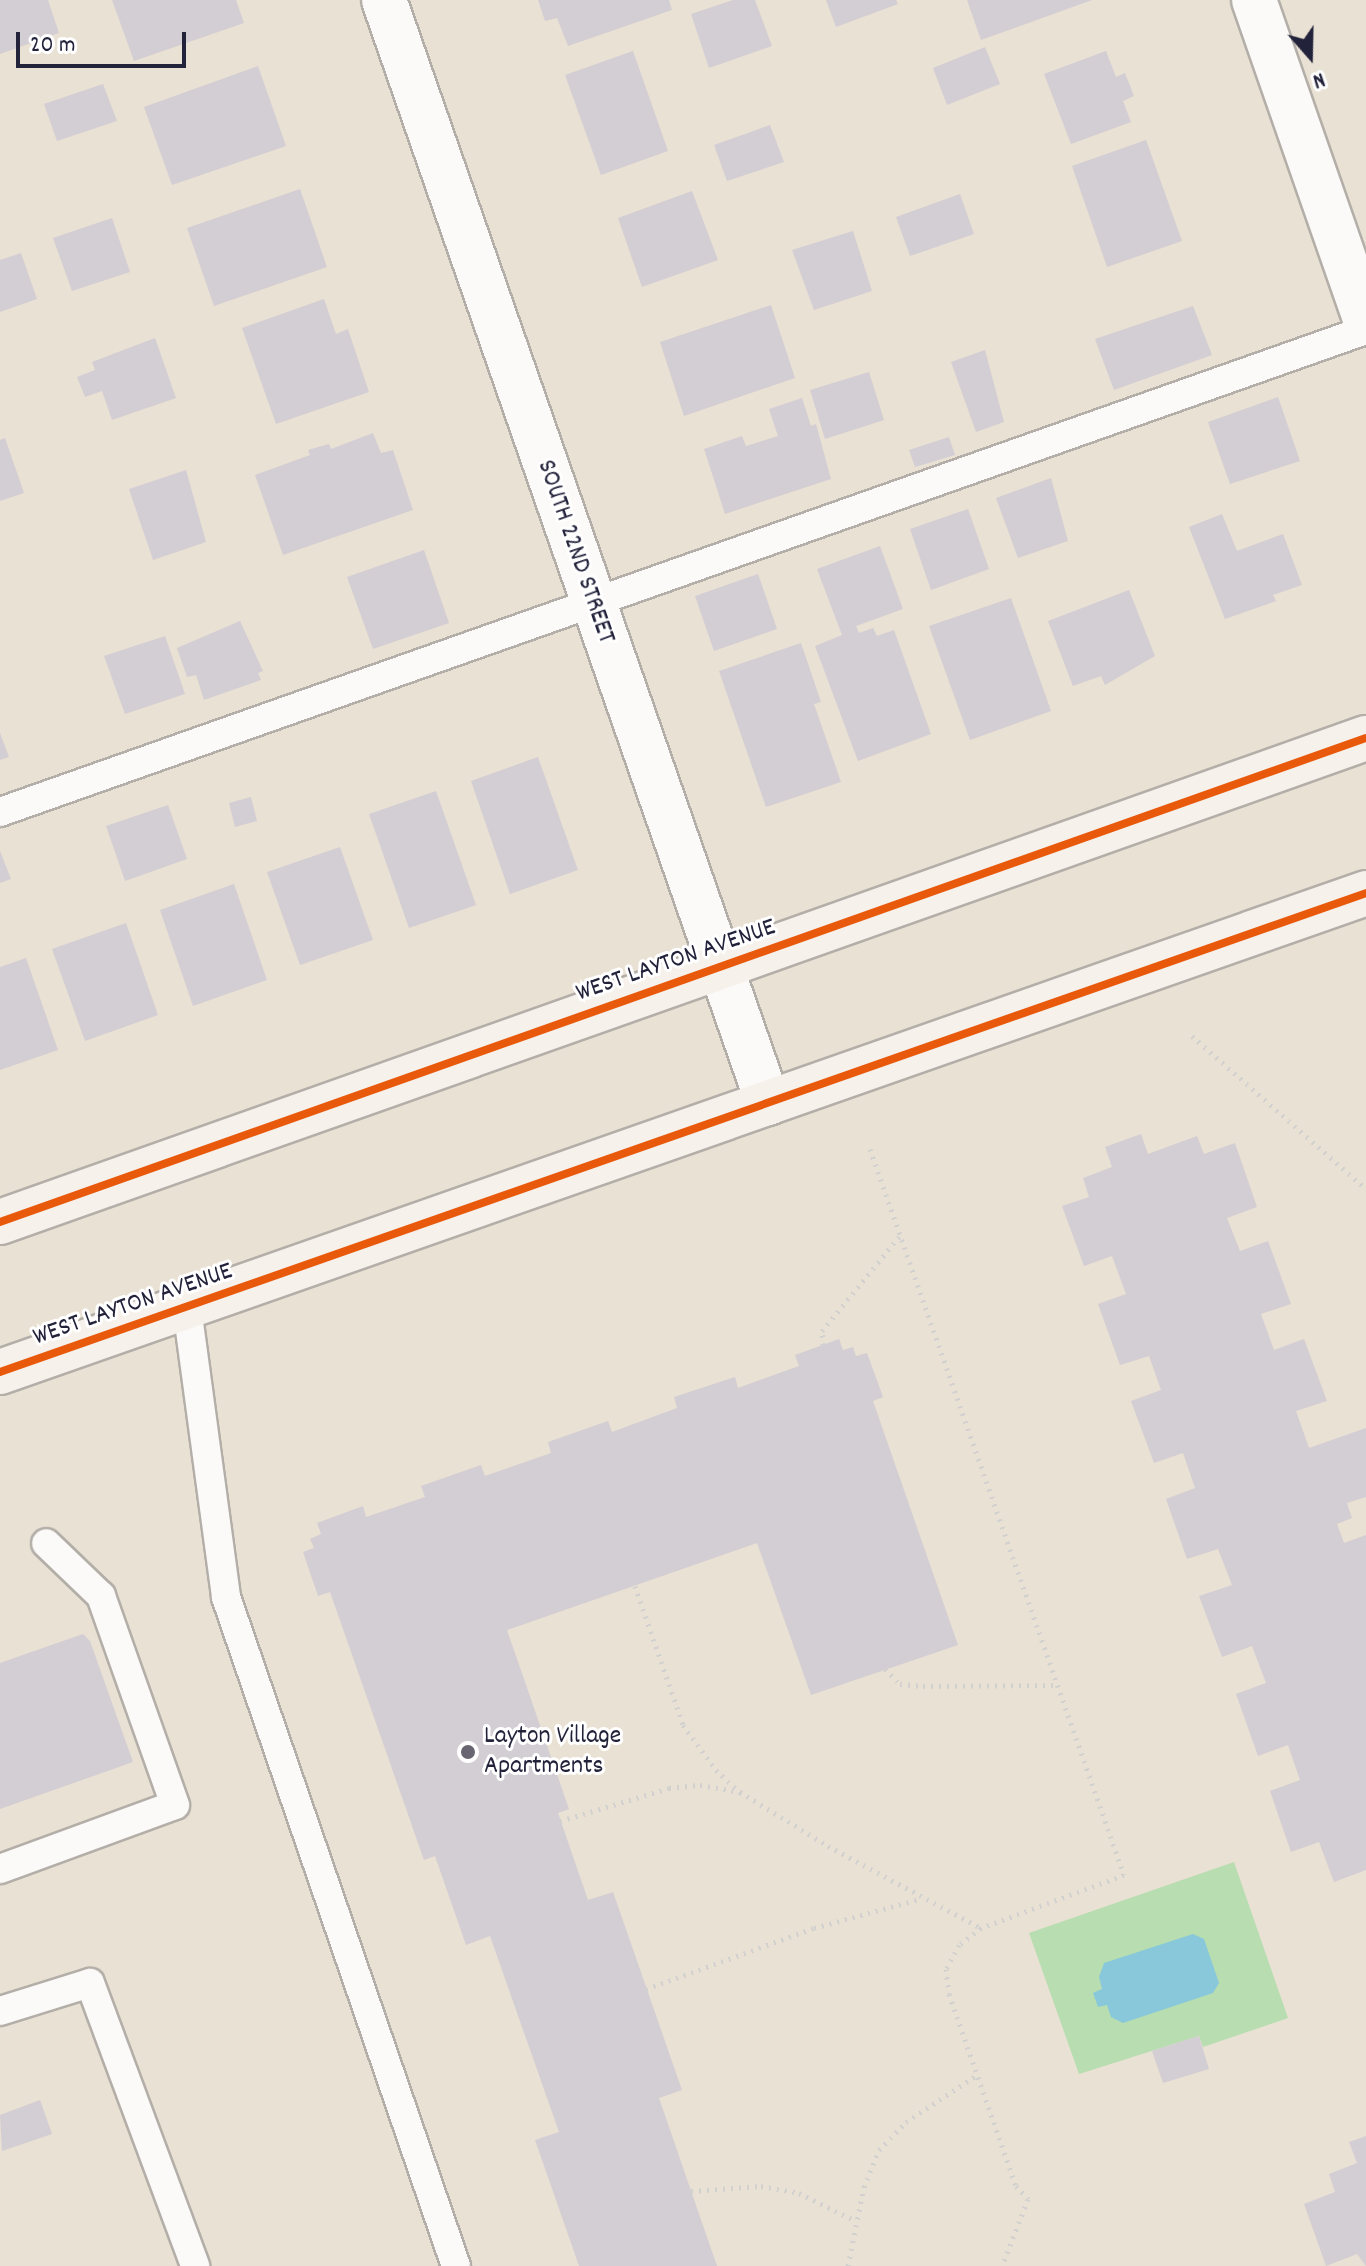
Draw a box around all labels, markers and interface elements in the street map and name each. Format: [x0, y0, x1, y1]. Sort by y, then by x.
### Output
scale bar [20, 16, 190, 66]
north arrow [1270, 16, 1350, 96]
text: 20 m [30, 29, 76, 63]
text: N [1308, 63, 1329, 95]
street label: SOUTH 22ND STREET [529, 456, 621, 648]
street label: WEST LAYTON AVENUE [572, 912, 780, 1010]
street label: WEST LAYTON AVENUE [29, 1256, 237, 1354]
place label: Layton Village Apartments [484, 1721, 621, 1782]
marker: Layton Village Apartments [459, 1743, 477, 1761]

